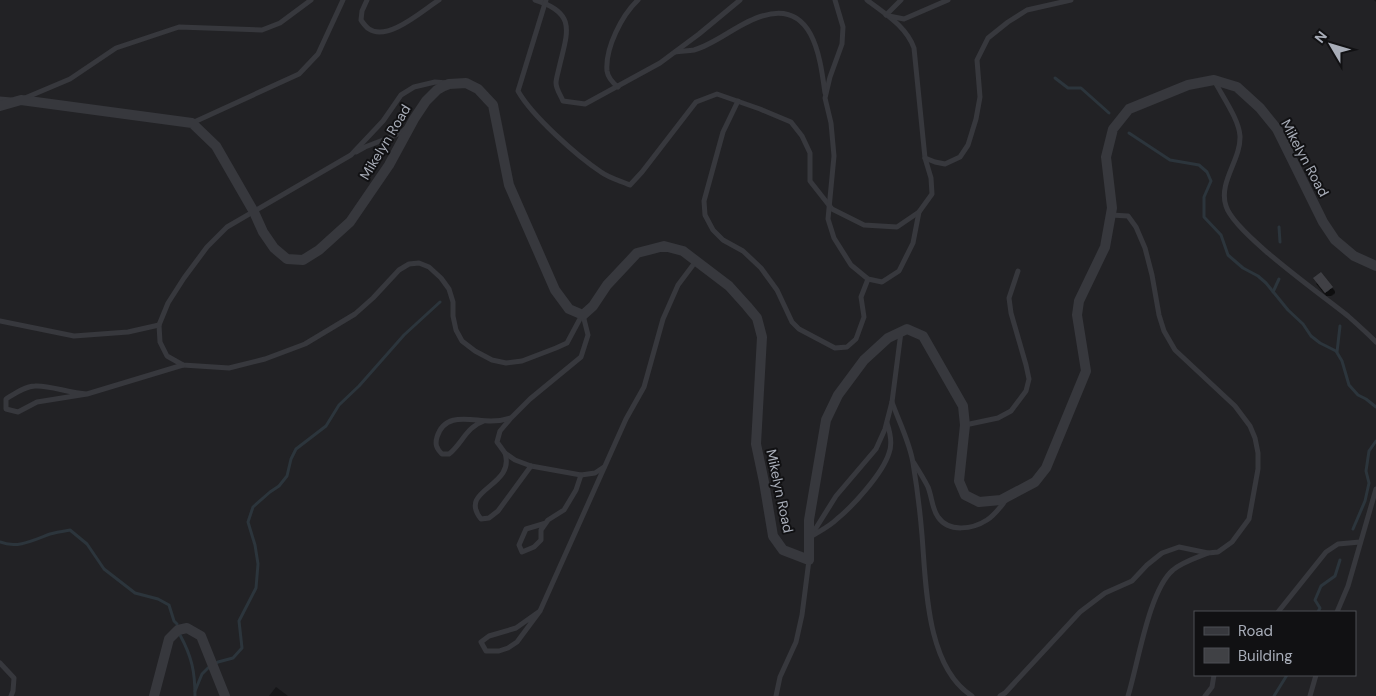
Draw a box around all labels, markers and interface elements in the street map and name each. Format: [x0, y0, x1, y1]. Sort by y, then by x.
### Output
north arrow [1306, 20, 1356, 70]
text: N [1311, 27, 1331, 47]
street label: Mikelyn Road [355, 101, 415, 183]
street label: Mikelyn Road [1277, 116, 1333, 200]
street label: Mikelyn Road [762, 448, 798, 534]
legend [1194, 611, 1356, 676]
text: Road [1238, 621, 1273, 641]
text: Building [1238, 646, 1293, 666]

